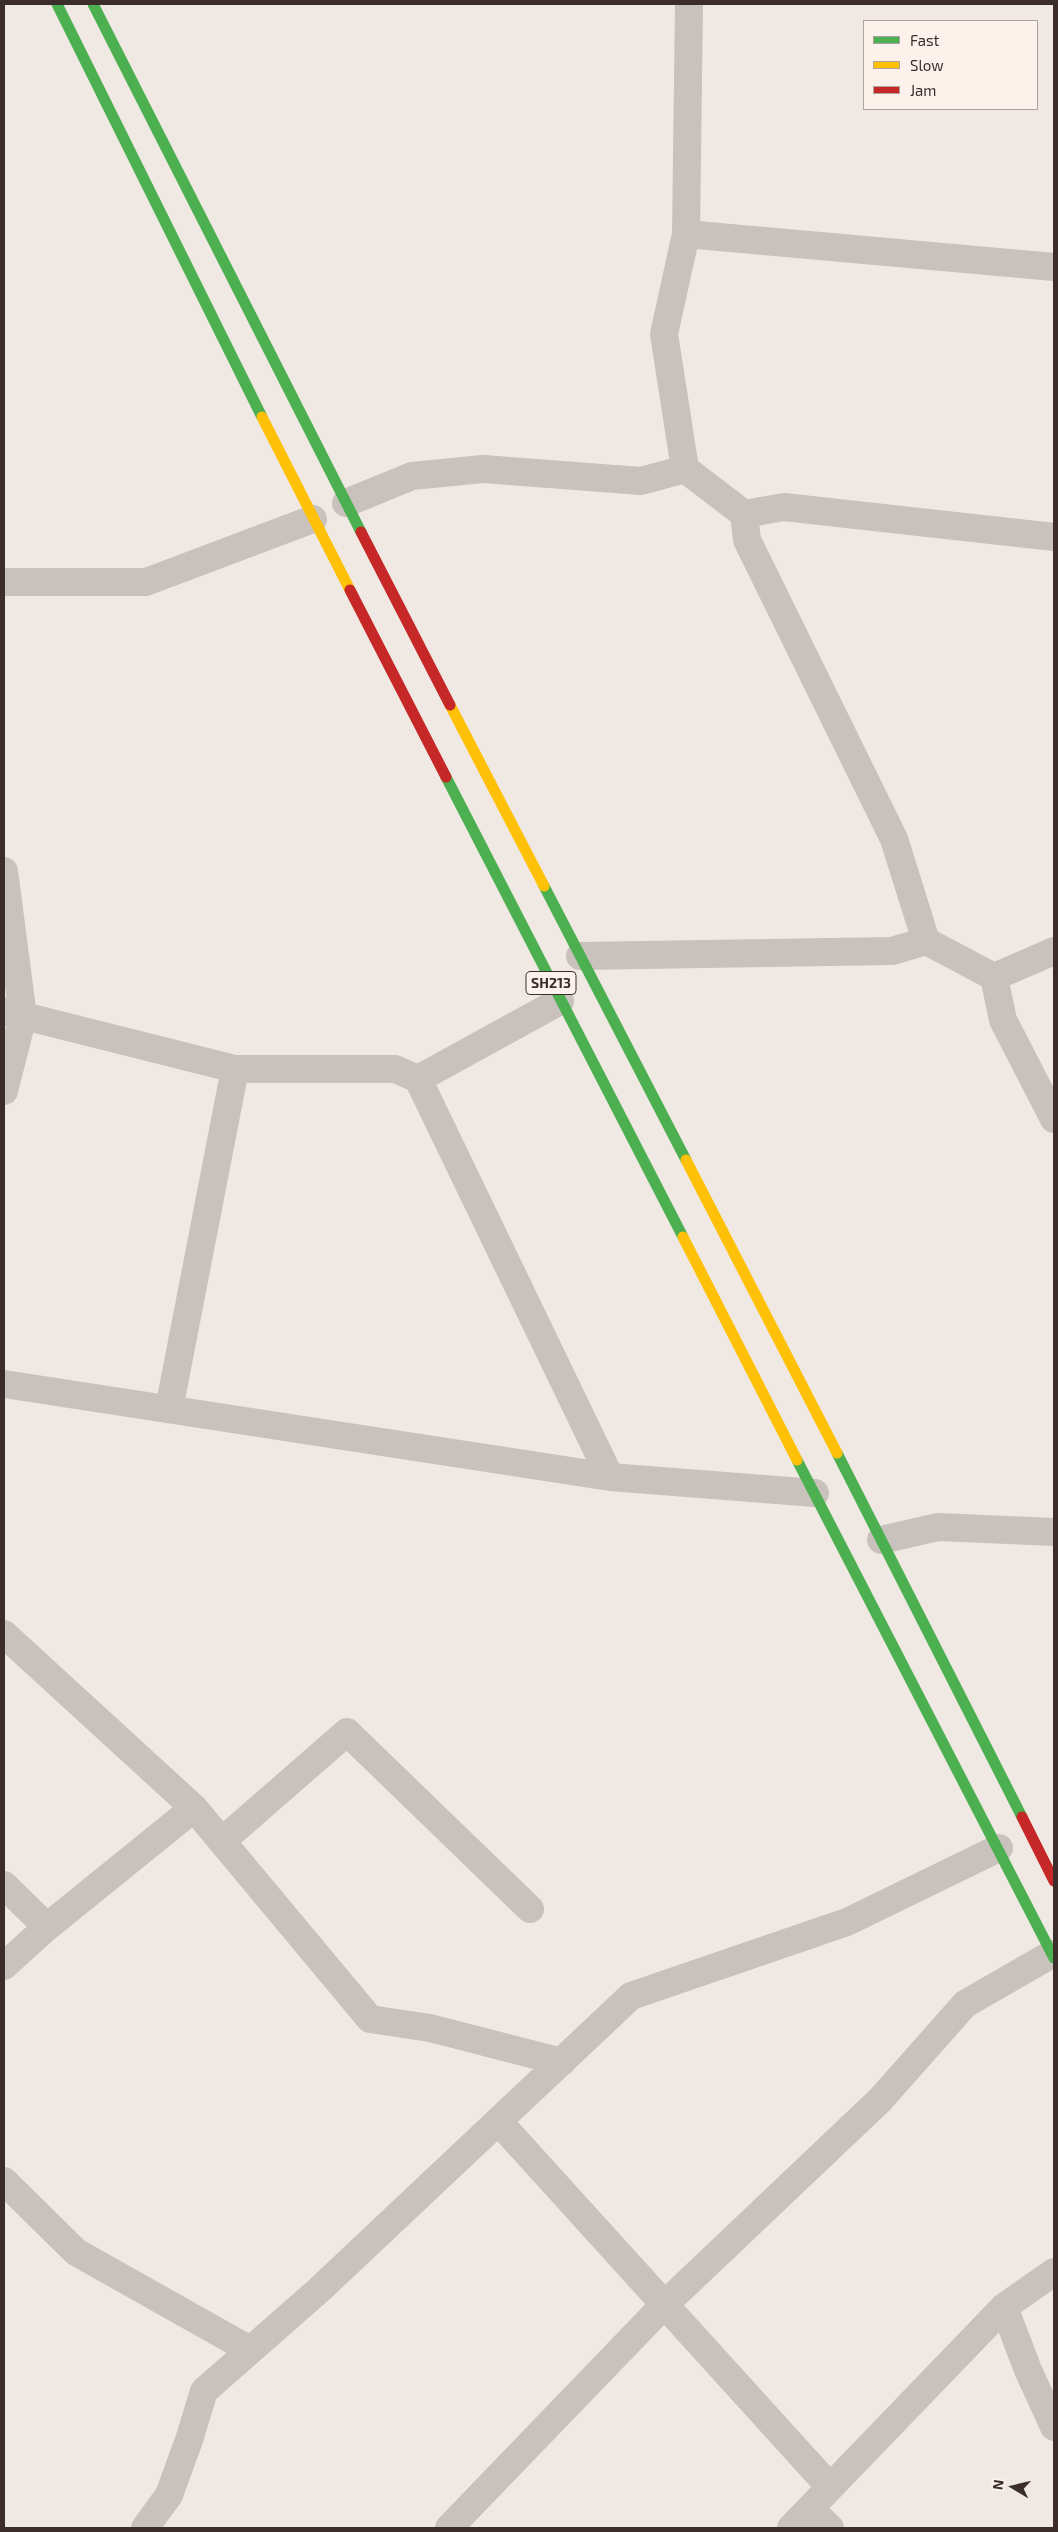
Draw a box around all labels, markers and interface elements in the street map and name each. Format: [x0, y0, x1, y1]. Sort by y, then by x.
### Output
legend [863, 20, 1038, 110]
text: Fast [910, 31, 939, 49]
text: Slow [910, 56, 944, 74]
text: Jam [910, 81, 936, 99]
road number: SH213 [526, 971, 576, 994]
north arrow [988, 2462, 1038, 2512]
text: N [989, 2478, 1007, 2491]

